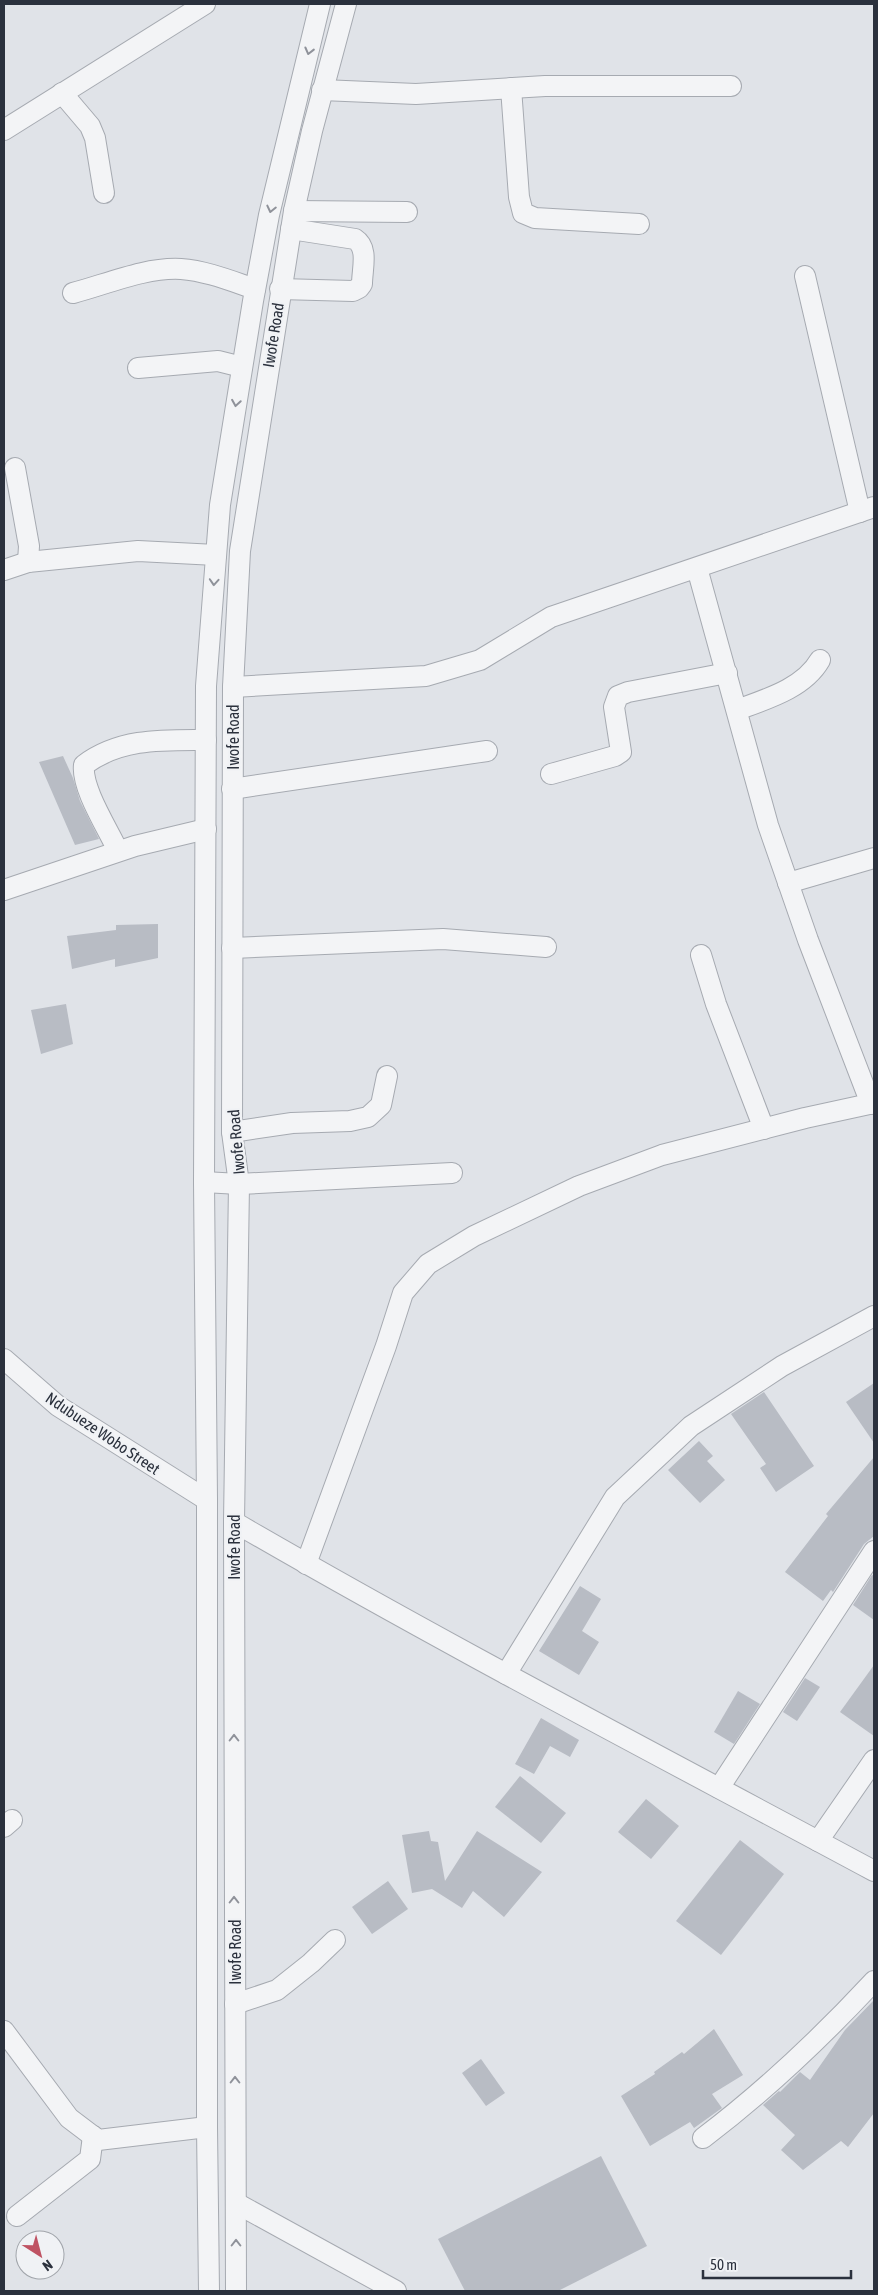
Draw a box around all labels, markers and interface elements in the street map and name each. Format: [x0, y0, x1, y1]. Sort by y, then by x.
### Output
one-way arrow [304, 47, 315, 56]
one-way arrow [266, 205, 277, 214]
street label: Iwofe Road [259, 301, 287, 369]
one-way arrow [231, 400, 242, 408]
one-way arrow [208, 578, 219, 586]
street label: Iwofe Road [224, 704, 242, 770]
street label: Iwofe Road [224, 1109, 248, 1175]
street label: Ndubueze Wobo Street [43, 1388, 164, 1478]
street label: Iwofe Road [225, 1514, 243, 1580]
one-way arrow [229, 1733, 239, 1741]
one-way arrow [229, 1896, 239, 1904]
street label: Iwofe Road [226, 1919, 244, 1985]
one-way arrow [230, 2076, 240, 2084]
north arrow [15, 2230, 65, 2280]
one-way arrow [231, 2238, 241, 2246]
scale bar [703, 2248, 850, 2280]
text: 50 m [710, 2256, 737, 2273]
text: N [40, 2257, 56, 2274]

